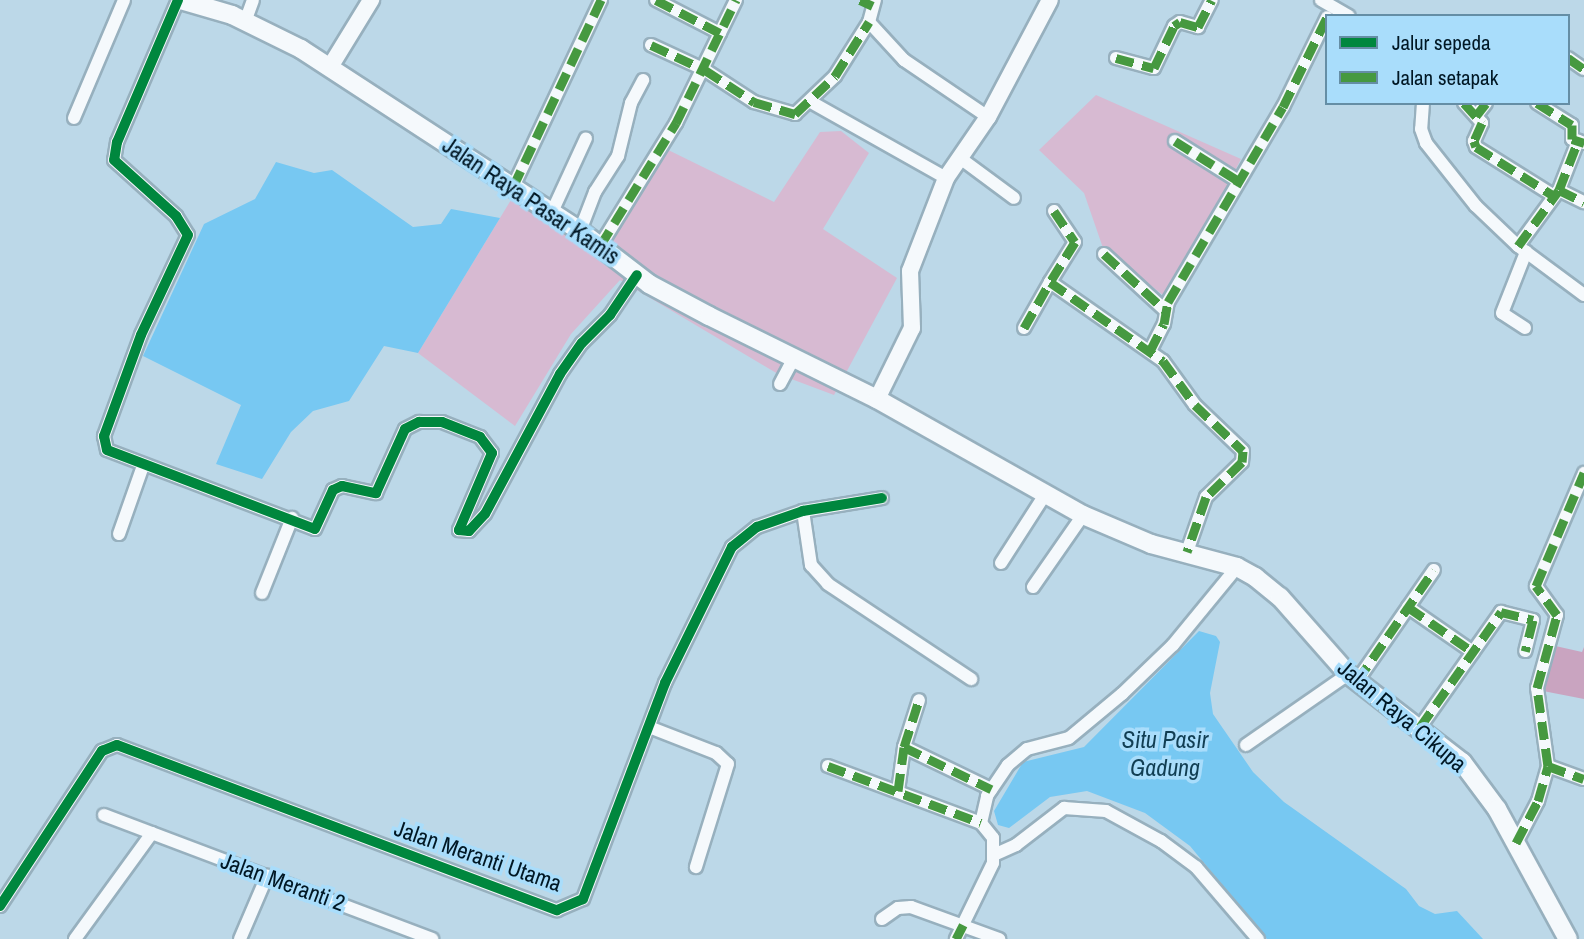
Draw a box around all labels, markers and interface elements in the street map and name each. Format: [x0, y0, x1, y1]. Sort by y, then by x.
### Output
legend [1325, 14, 1570, 105]
text: Jalur sepeda [1392, 28, 1491, 57]
text: Jalan setapak [1392, 63, 1498, 92]
street label: Jalan Raya Pasar Kamis [437, 132, 625, 270]
street label: Jalan Raya Cikupa [1332, 654, 1472, 778]
water label: Situ Pasir Gadung [1122, 726, 1208, 782]
street label: Jalan Meranti Utama [391, 814, 565, 898]
street label: Jalan Meranti 2 [217, 847, 349, 917]

